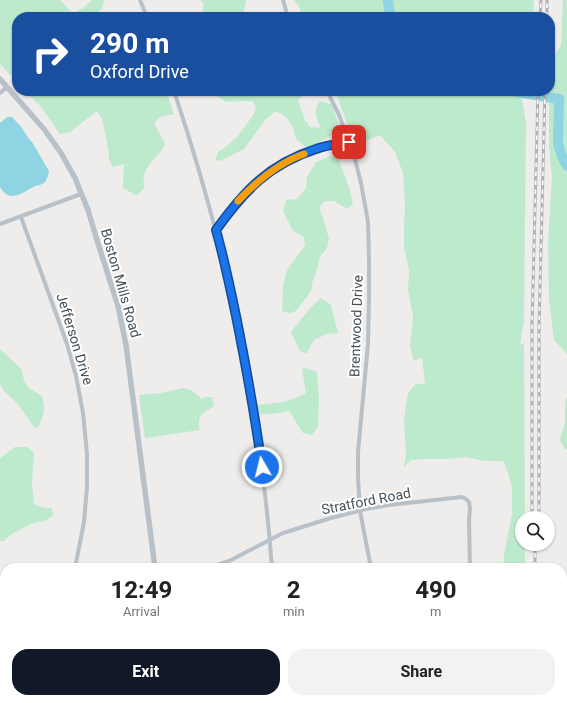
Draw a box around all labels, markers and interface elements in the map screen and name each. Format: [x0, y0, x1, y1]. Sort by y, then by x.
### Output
text: 290 m [90, 27, 169, 60]
icon: right [24, 28, 76, 80]
text: Oxford Drive [90, 61, 189, 82]
pin [332, 125, 366, 159]
icon: arrive [338, 131, 360, 153]
street label: Boston Mills Road [98, 227, 144, 339]
street label: Brentwood Drive [346, 275, 366, 377]
street label: Jefferson Drive [53, 291, 97, 387]
position arrow [241, 446, 283, 488]
street label: Stratford Road [320, 485, 412, 517]
map controls [515, 511, 555, 551]
button: search [515, 511, 555, 551]
text: 12:49 [111, 576, 172, 604]
text: 2 [287, 576, 301, 604]
text: 490 [415, 576, 456, 604]
text: Arrival [123, 604, 160, 619]
text: min [283, 604, 305, 619]
text: m [430, 604, 442, 619]
button: Exit [12, 649, 280, 695]
button: Share [288, 649, 555, 695]

